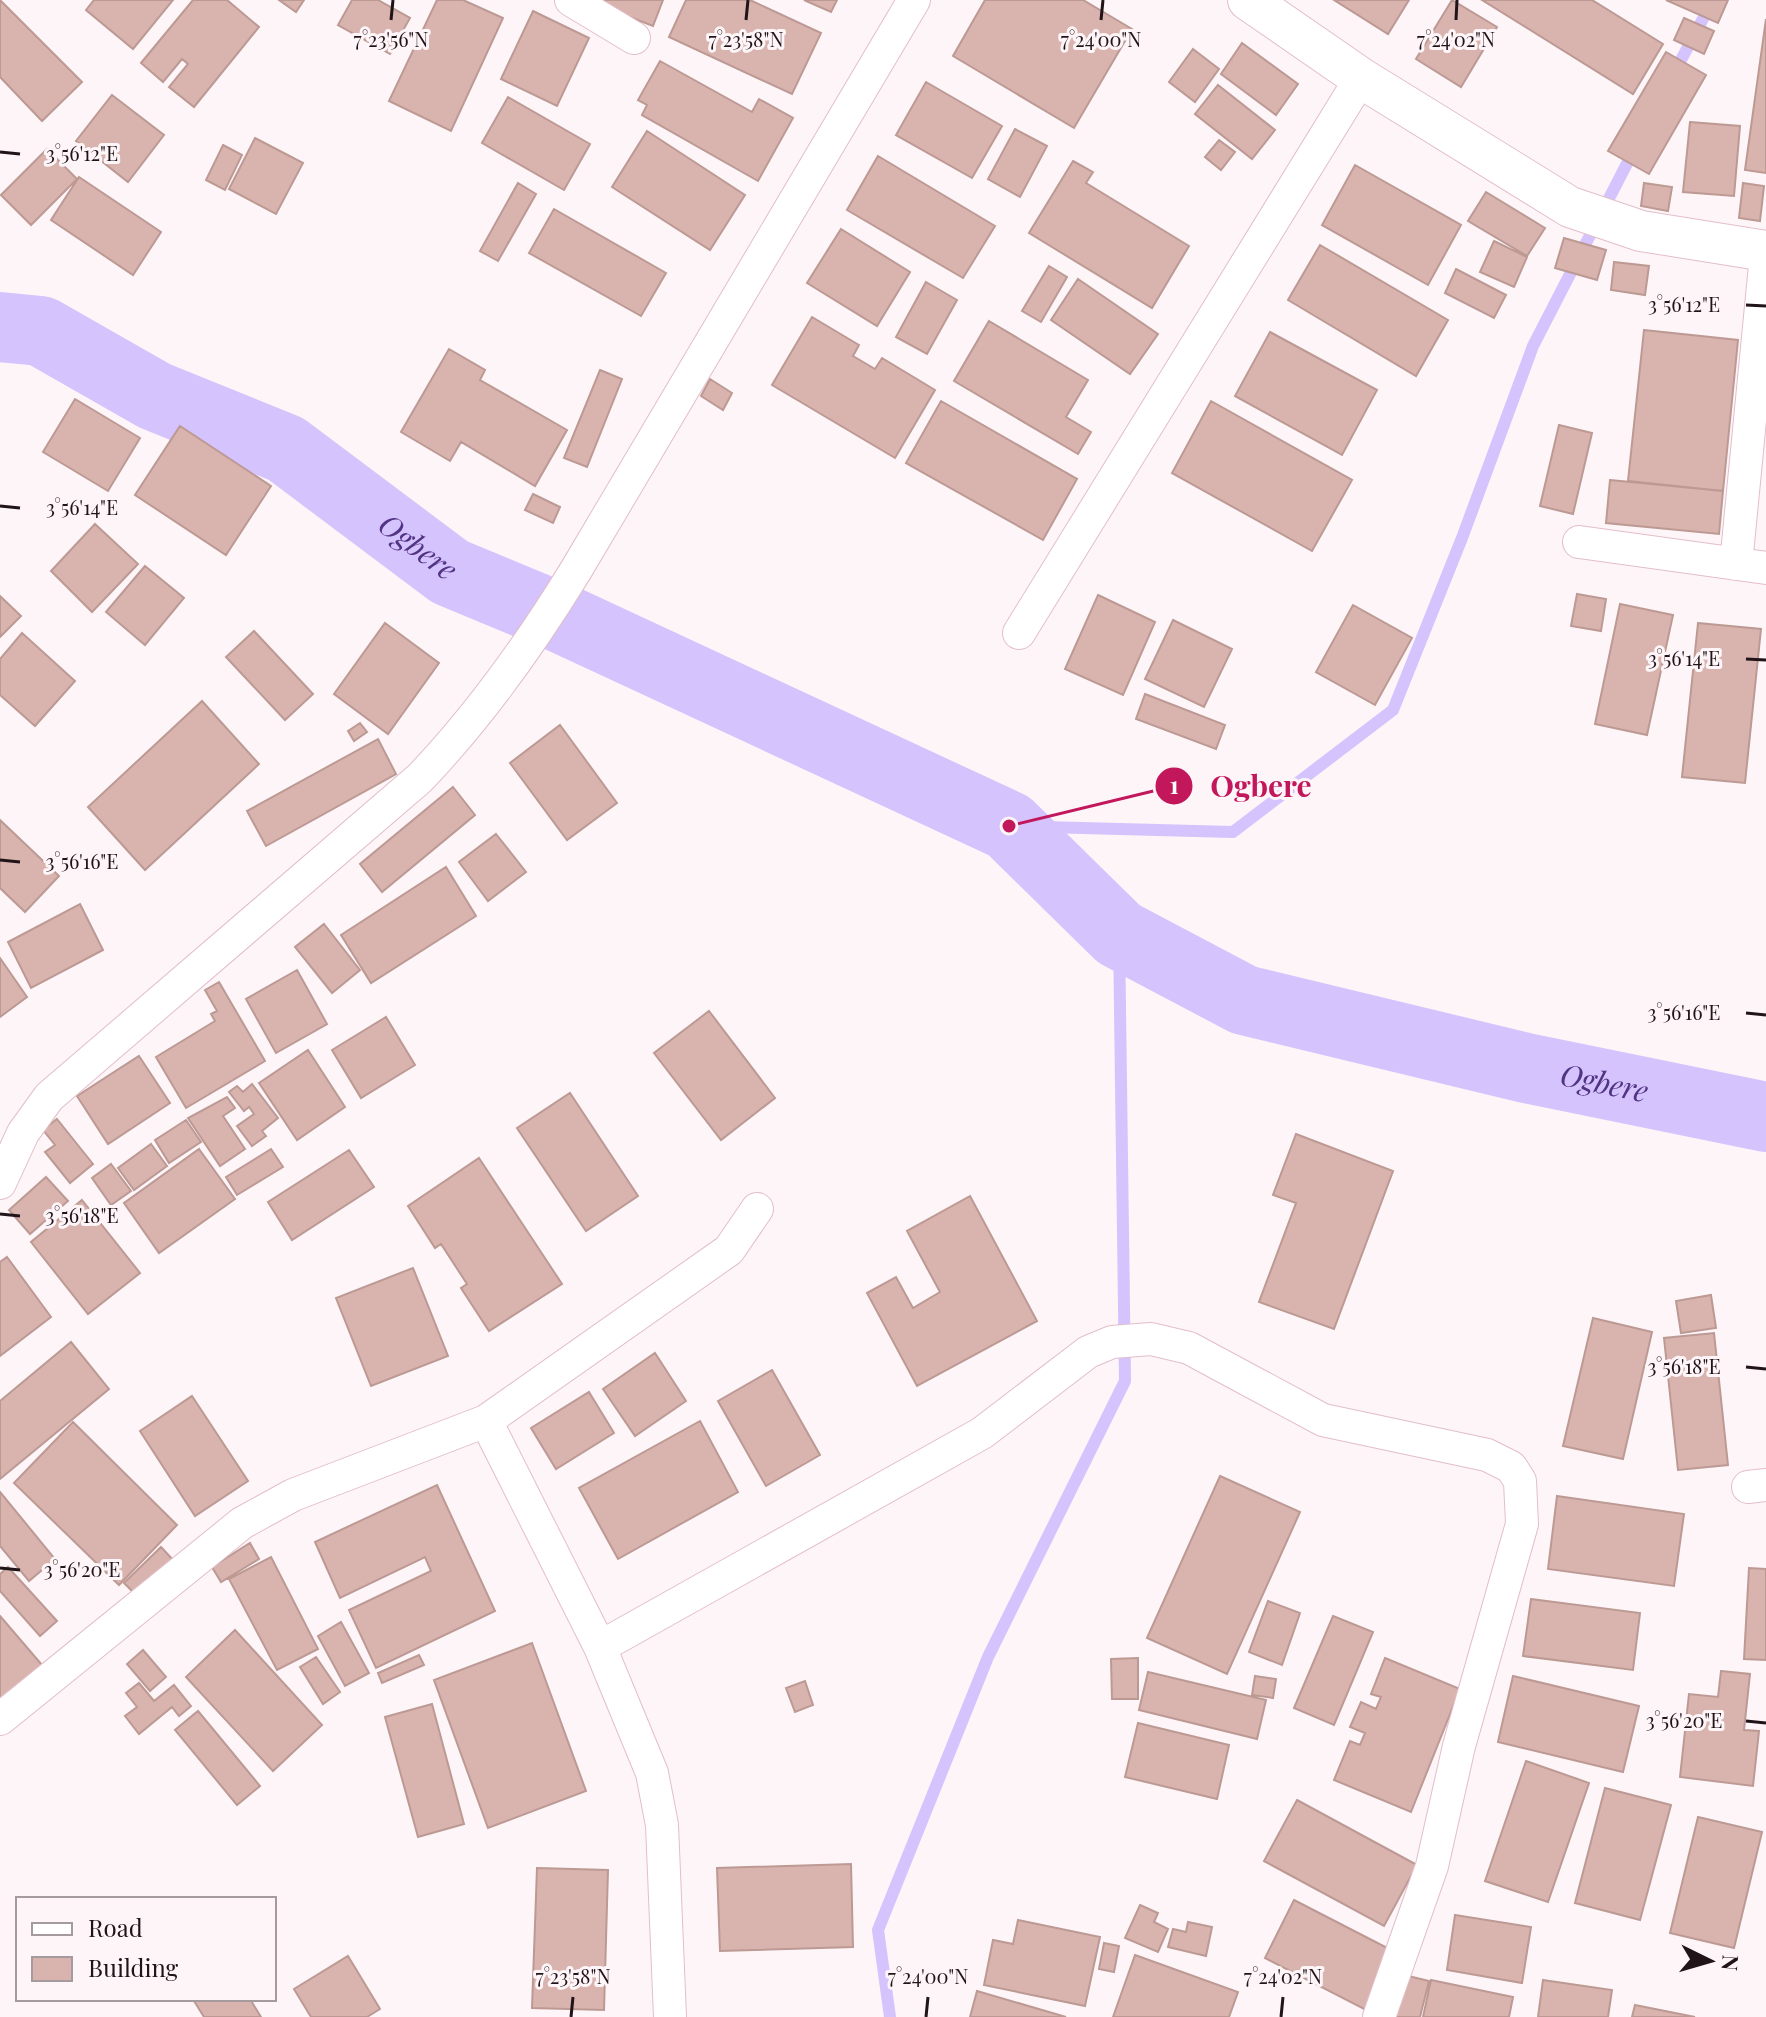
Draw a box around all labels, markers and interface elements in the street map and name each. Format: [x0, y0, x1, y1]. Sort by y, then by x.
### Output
text: 7°23'56"N [354, 25, 428, 52]
text: 7°23'58"N [708, 25, 784, 52]
text: 7°24'00"N [1061, 25, 1141, 52]
text: 7°24'02"N [1417, 25, 1495, 52]
text: 3°56'12"E [46, 139, 118, 166]
text: 3°56'12"E [1648, 290, 1720, 317]
text: 3°56'14"E [46, 493, 118, 520]
water label: Ogbere [371, 503, 466, 589]
text: 3°56'14"E [1648, 644, 1720, 671]
callout: Ogbere [1154, 759, 1327, 813]
text: Ogbere [1210, 765, 1312, 805]
text: 1 [1169, 768, 1179, 800]
text: 3°56'16"E [46, 847, 118, 874]
text: 3°56'16"E [1648, 998, 1720, 1025]
water label: Ogbere [1557, 1054, 1652, 1110]
text: 3°56'18"E [45, 1201, 119, 1228]
text: 3°56'18"E [1647, 1352, 1721, 1379]
text: 3°56'20"E [44, 1555, 120, 1582]
text: 3°56'20"E [1646, 1706, 1722, 1733]
legend [16, 1897, 276, 2001]
text: Road [88, 1911, 143, 1943]
north arrow [1670, 1921, 1750, 2001]
text: Building [88, 1951, 179, 1983]
text: N [1715, 1954, 1747, 1972]
text: 7°23'58"N [535, 1962, 611, 1989]
text: 7°24'00"N [888, 1962, 968, 1989]
text: 7°24'02"N [1244, 1962, 1322, 1989]

